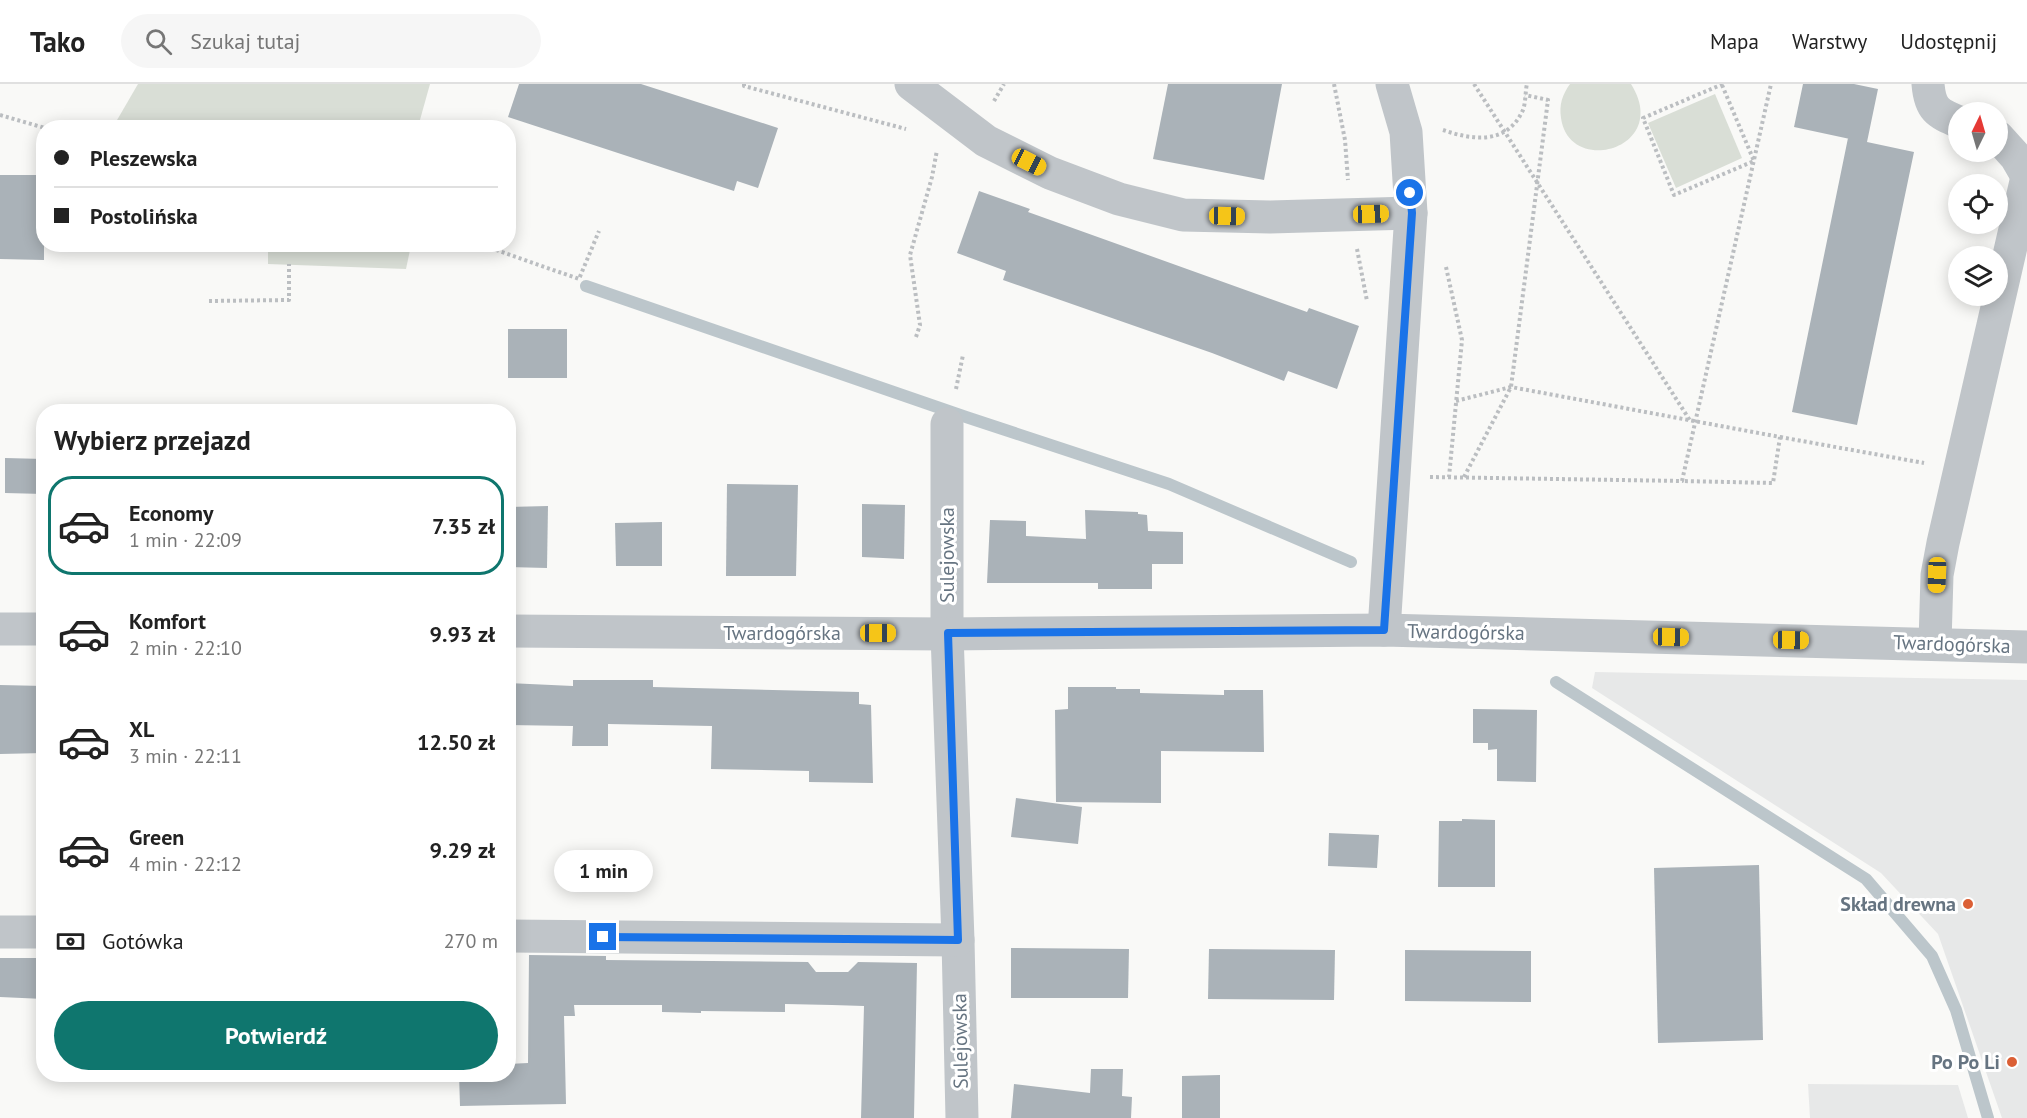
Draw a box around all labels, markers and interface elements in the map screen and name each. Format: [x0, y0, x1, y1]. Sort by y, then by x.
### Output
search box [121, 14, 541, 68]
text: Tako [30, 23, 85, 60]
icon: search [142, 25, 175, 58]
text: Szukaj tutaj [190, 27, 300, 55]
text: Mapa [1710, 28, 1759, 55]
text: Warstwy [1792, 28, 1867, 55]
text: Udostępnij [1900, 28, 1997, 55]
north arrow [1948, 102, 2008, 162]
map controls [1948, 102, 2008, 306]
text: Pleszewska [90, 144, 197, 172]
car [1009, 146, 1049, 178]
button: locate [1948, 174, 2008, 234]
route start [1396, 179, 1423, 206]
text: Postolińska [90, 202, 198, 230]
car [1353, 204, 1389, 224]
car [1209, 207, 1245, 225]
button: layers [1948, 246, 2008, 306]
text: Wybierz przejazd [54, 423, 251, 457]
icon: car [57, 499, 111, 553]
text: Economy [129, 499, 213, 527]
street label: Sulejowska [934, 507, 960, 603]
text: 7.35 zł [432, 512, 495, 540]
text: 1 min · 22:09 [129, 527, 242, 553]
car [1927, 557, 1947, 593]
icon: car [57, 607, 111, 661]
text: Komfort [129, 607, 206, 635]
street label: Twardogórska [1407, 618, 1525, 646]
text: 9.93 zł [430, 620, 495, 648]
street label: Twardogórska [723, 620, 841, 646]
car [860, 624, 896, 642]
car [1653, 628, 1689, 646]
street label: Twardogórska [1893, 629, 2011, 659]
car [1773, 631, 1809, 649]
text: 2 min · 22:10 [129, 635, 242, 661]
icon: car [57, 715, 111, 769]
text: XL [129, 715, 154, 743]
text: 12.50 zł [417, 728, 495, 756]
text: 3 min · 22:11 [129, 743, 242, 769]
icon: car [57, 823, 111, 877]
text: Green [129, 823, 184, 851]
text: 9.29 zł [430, 836, 495, 864]
callout: 1 min [554, 850, 652, 892]
text: 4 min · 22:12 [129, 851, 242, 877]
text: 1 min [579, 858, 628, 884]
place label: Skład drewna [1840, 891, 1956, 917]
marker: Skład drewna [1961, 897, 1975, 911]
route end [589, 923, 616, 950]
icon: cash [54, 925, 87, 958]
text: Gotówka [102, 927, 184, 955]
text: 270 m [444, 928, 498, 954]
street label: Sulejowska [946, 993, 974, 1089]
button: Potwierdź [54, 1001, 498, 1070]
place label: Po Po Li [1931, 1049, 2000, 1075]
marker: Po Po Li [2005, 1055, 2019, 1069]

